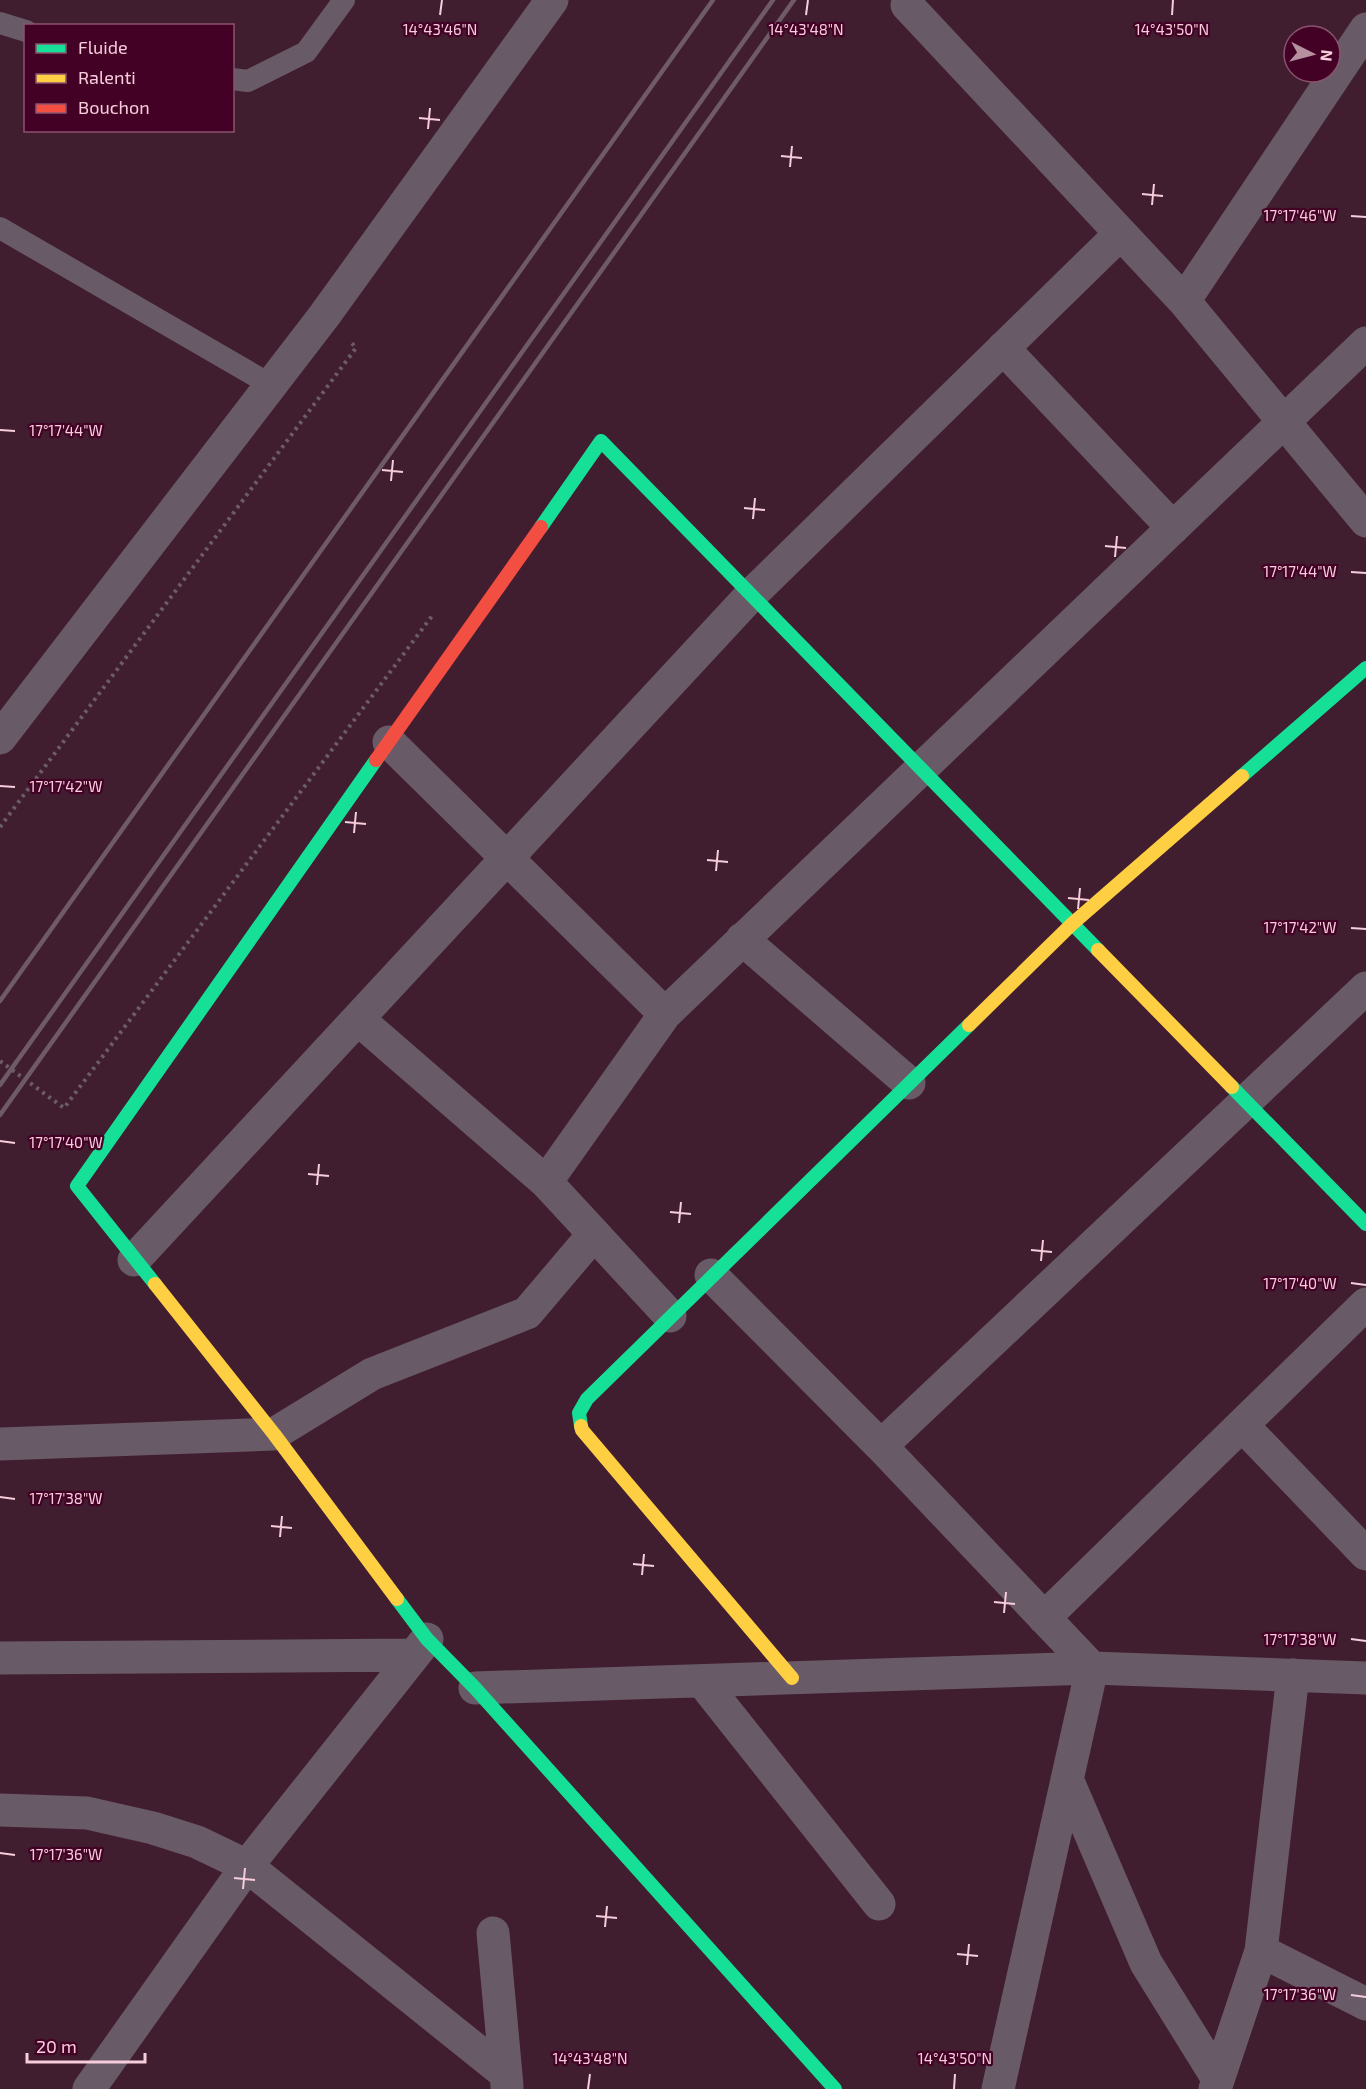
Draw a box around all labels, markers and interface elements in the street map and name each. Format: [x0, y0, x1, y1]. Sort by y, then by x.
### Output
text: 14°43'46"N [403, 20, 477, 38]
text: 14°43'48"N [768, 20, 844, 38]
text: 14°43'50"N [1135, 20, 1209, 38]
legend [24, 24, 234, 132]
north arrow [1282, 24, 1342, 84]
text: Fluide [78, 36, 128, 58]
text: N [1317, 49, 1337, 62]
text: Ralenti [78, 66, 136, 88]
text: Bouchon [78, 96, 150, 118]
text: 17°17'46"W [1264, 206, 1336, 224]
text: 17°17'44"W [29, 421, 103, 439]
text: 17°17'44"W [1263, 562, 1337, 580]
text: 17°17'42"W [30, 777, 102, 795]
text: 17°17'42"W [1264, 918, 1336, 936]
text: 17°17'40"W [29, 1133, 103, 1151]
text: 17°17'40"W [1263, 1274, 1337, 1292]
text: 17°17'38"W [30, 1489, 102, 1507]
text: 17°17'38"W [1264, 1630, 1336, 1648]
text: 17°17'36"W [30, 1845, 102, 1863]
text: 17°17'36"W [1264, 1985, 1336, 2003]
scale bar [27, 2026, 146, 2064]
text: 20 m [36, 2035, 77, 2057]
text: 14°43'48"N [552, 2049, 628, 2067]
text: 14°43'50"N [918, 2049, 992, 2067]

